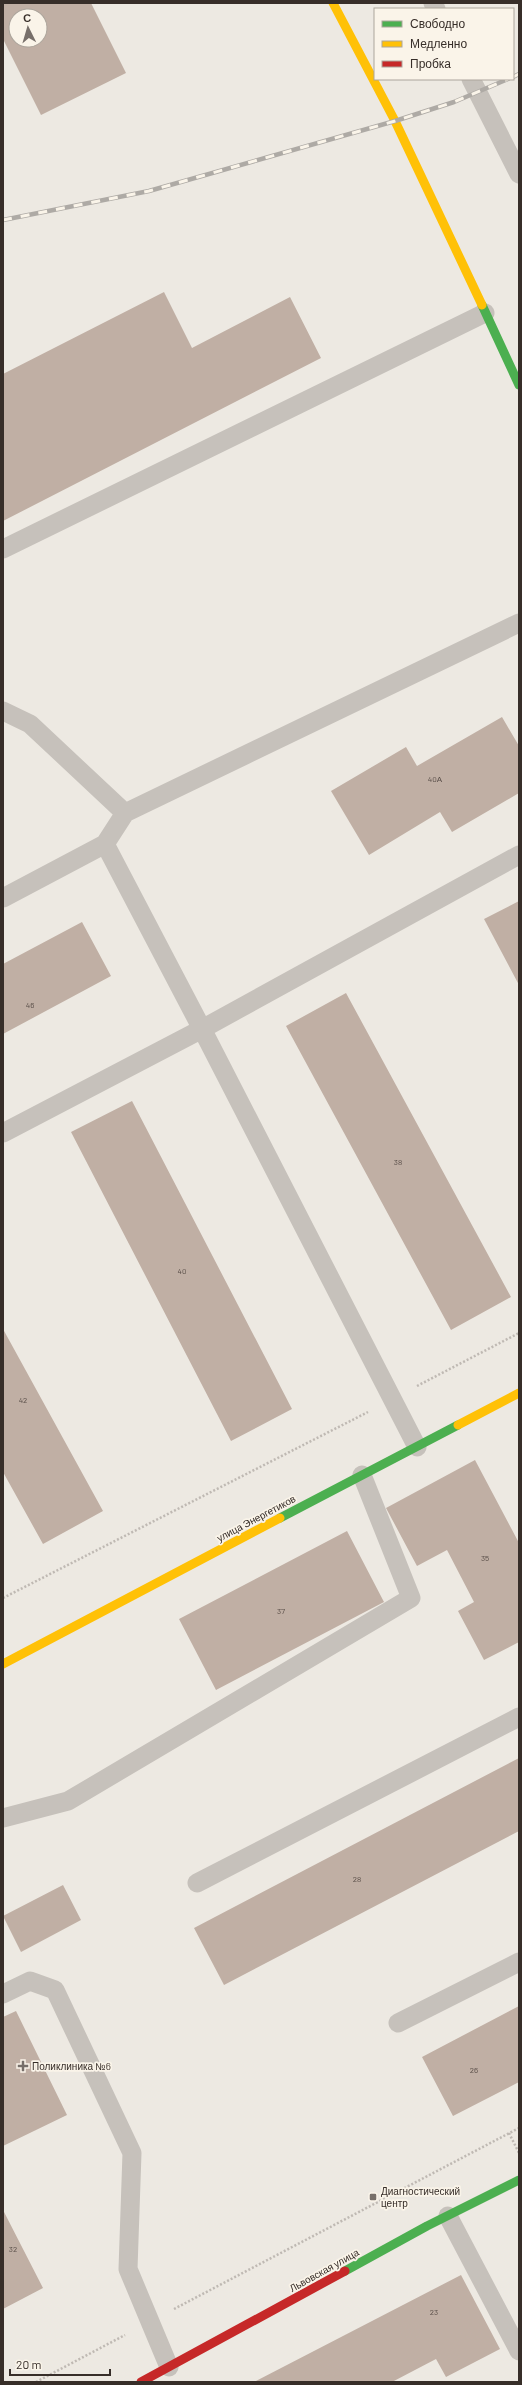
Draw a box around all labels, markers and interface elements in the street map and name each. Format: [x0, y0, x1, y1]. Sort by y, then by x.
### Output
north arrow [8, 8, 48, 48]
legend [374, 8, 514, 80]
text: С [23, 11, 32, 24]
text: Свободно [410, 16, 465, 31]
text: Медленно [410, 36, 467, 51]
text: Пробка [410, 56, 451, 71]
house number: 40А [428, 774, 443, 784]
house number: 46 [26, 1000, 34, 1010]
house number: 38 [394, 1157, 402, 1167]
house number: 40 [178, 1266, 186, 1276]
house number: 42 [19, 1395, 27, 1405]
street label: улица Энергетиков [215, 1492, 297, 1544]
house number: 35 [481, 1553, 489, 1563]
house number: 37 [277, 1606, 285, 1616]
house number: 28 [353, 1874, 361, 1884]
marker: Поликлиника №6 [17, 2060, 29, 2072]
place label: Поликлиника №6 [32, 2060, 111, 2072]
house number: 26 [470, 2065, 478, 2075]
place label: Диагностический центр [381, 2185, 460, 2209]
marker: Диагностический центр [368, 2192, 378, 2202]
house number: 32 [9, 2244, 17, 2254]
street label: Львовская улица [287, 2246, 361, 2294]
house number: 23 [430, 2307, 438, 2317]
scale bar [10, 2351, 110, 2377]
text: 20 m [16, 2357, 42, 2371]

